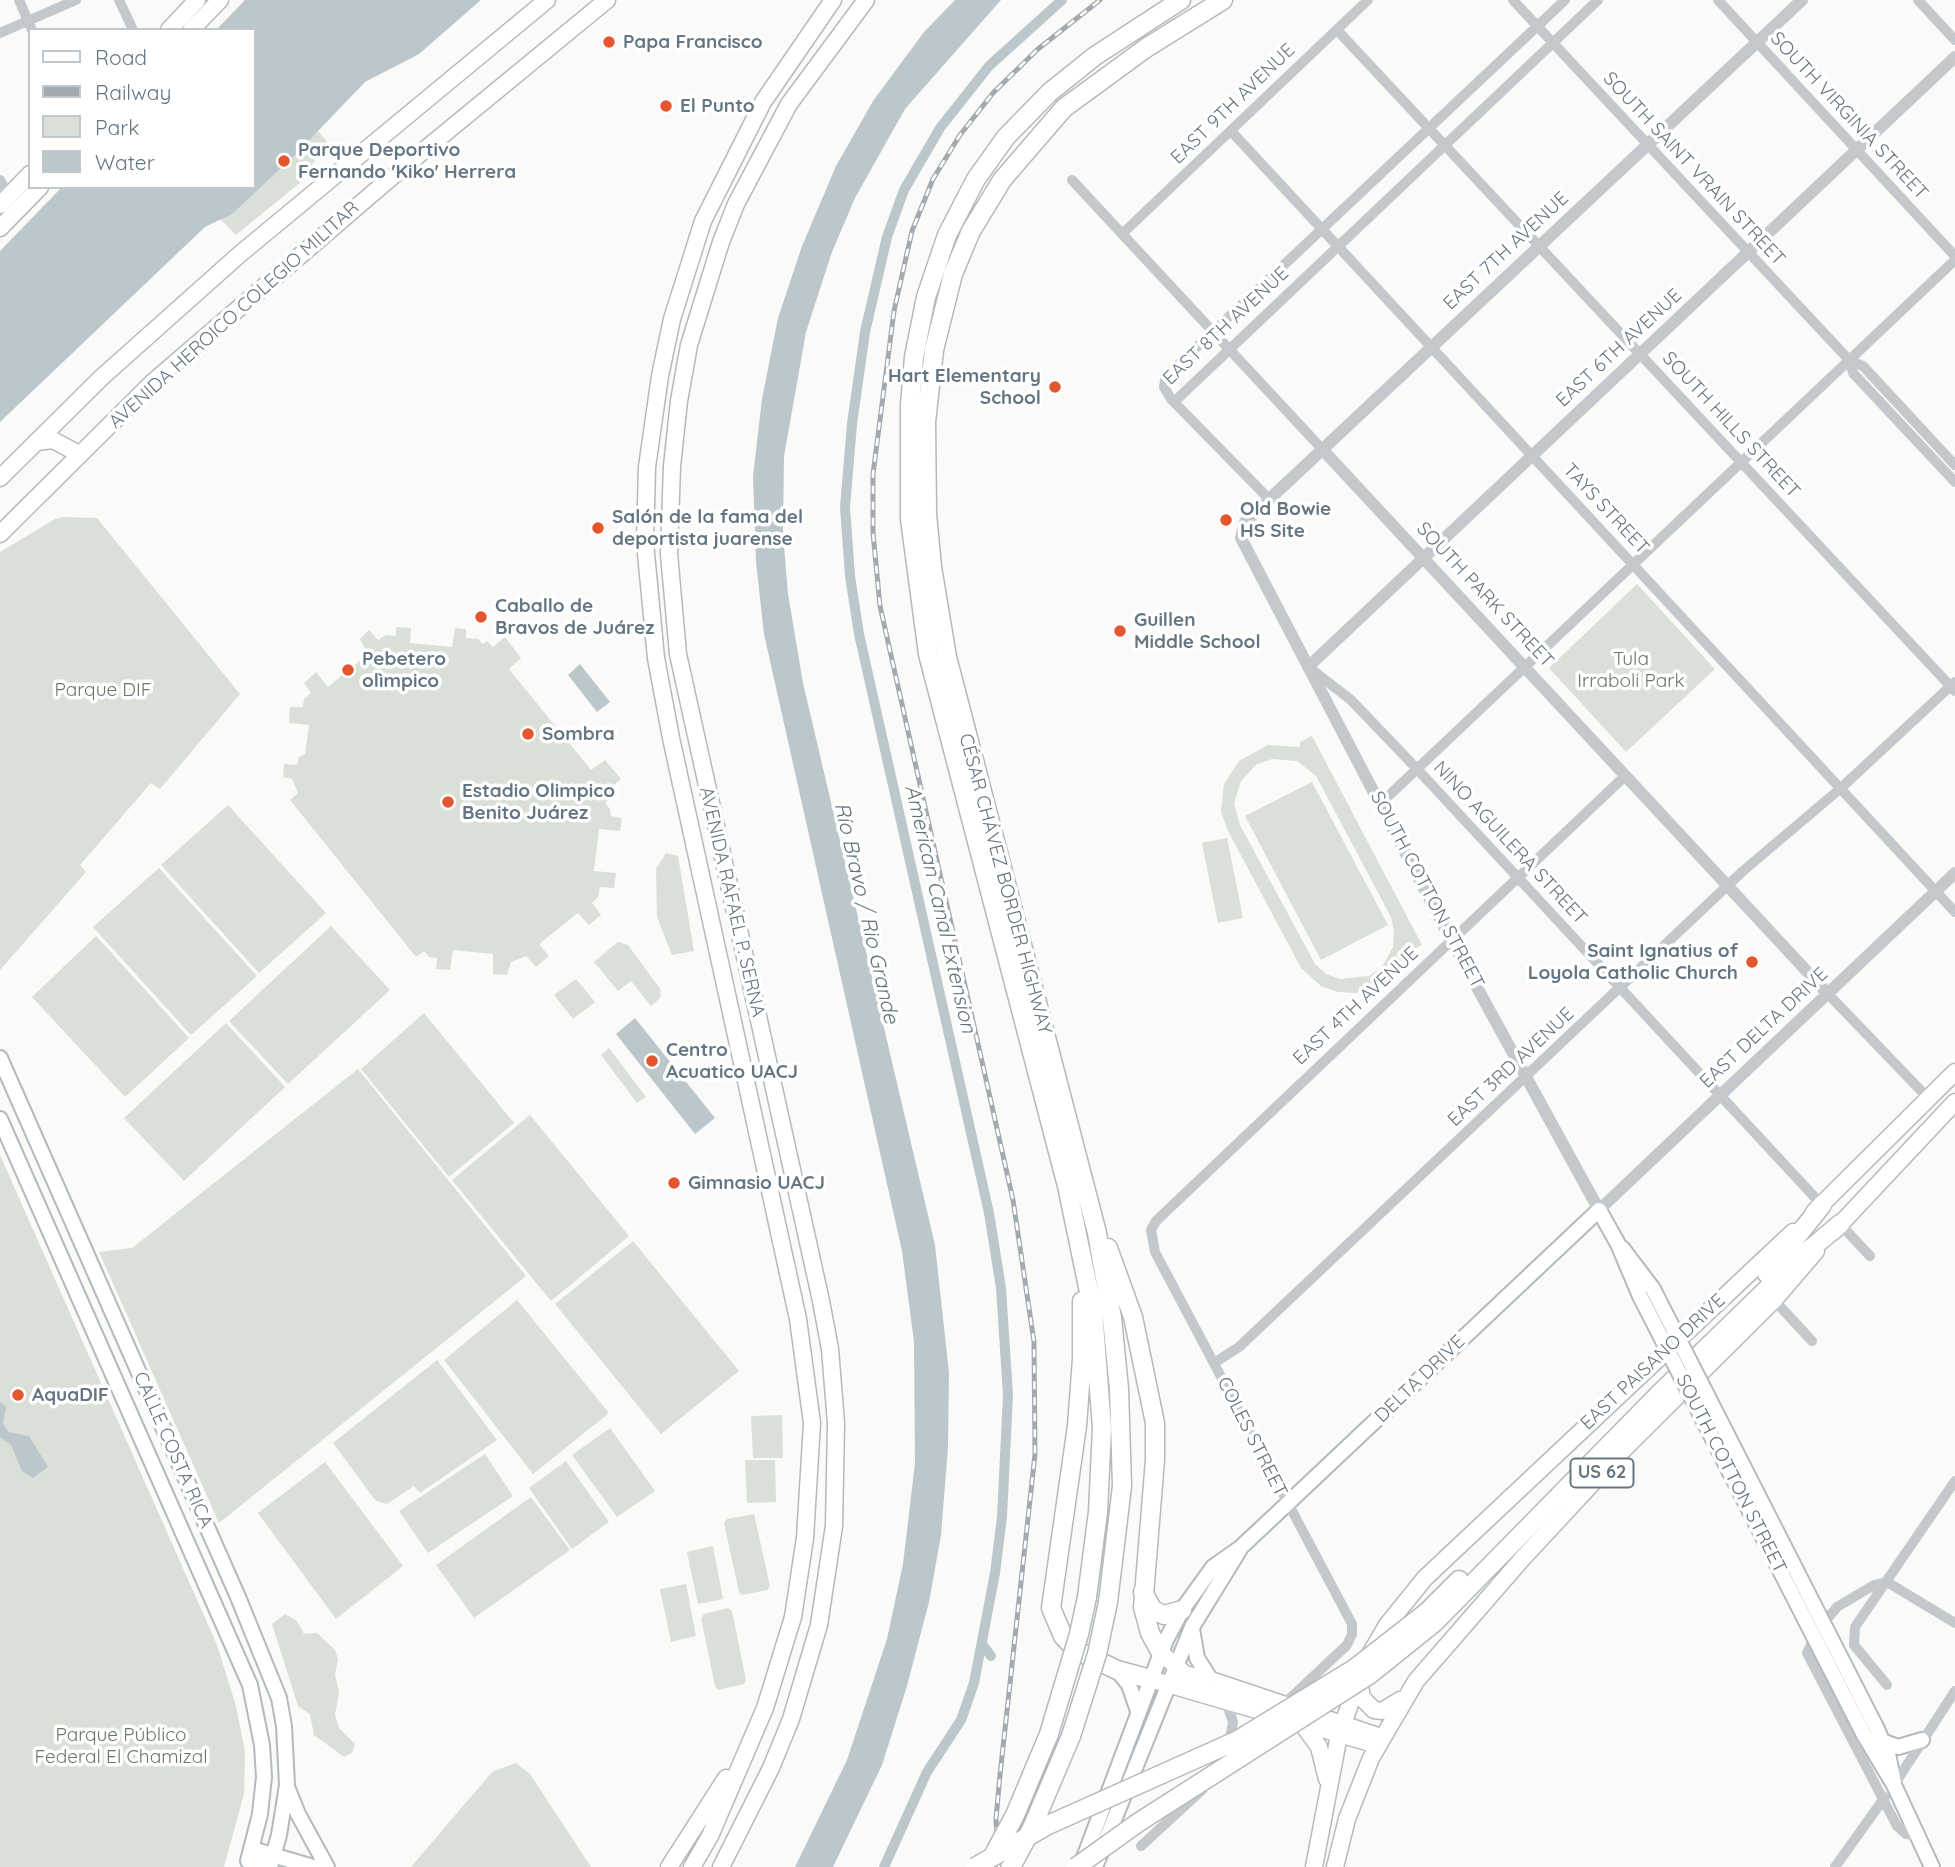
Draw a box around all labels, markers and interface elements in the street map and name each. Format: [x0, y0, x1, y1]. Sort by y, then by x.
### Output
street label: SOUTH VIRGINIA STREET [1765, 27, 1933, 205]
legend [28, 28, 256, 189]
place label: Papa Francisco [623, 31, 763, 53]
marker: Papa Francisco [601, 34, 617, 50]
street label: EAST 9TH AVENUE [1166, 39, 1300, 169]
text: Road [95, 44, 147, 70]
street label: SOUTH SAINT VRAIN STREET [1598, 67, 1790, 271]
text: Railway [95, 79, 171, 105]
place label: El Punto [680, 95, 755, 117]
marker: El Punto [658, 98, 674, 114]
text: Park [95, 114, 139, 140]
place label: Parque Deportivo Fernando 'Kiko' Herrera [298, 139, 516, 183]
text: Water [95, 149, 155, 175]
marker: Parque Deportivo Fernando 'Kiko' Herrera [276, 153, 292, 169]
street label: EAST 7TH AVENUE [1439, 187, 1573, 315]
street label: AVENIDA HEROICO COLEGIO MILITAR [104, 197, 364, 433]
street label: EAST 8TH AVENUE [1159, 262, 1293, 390]
street label: EAST 6TH AVENUE [1552, 284, 1686, 412]
street label: SOUTH HILLS STREET [1657, 347, 1805, 503]
place label: Hart Elementary School [888, 365, 1041, 409]
marker: Hart Elementary School [1047, 379, 1063, 395]
street label: TAYS STREET [1558, 459, 1654, 559]
place label: Old Bowie HS Site [1240, 498, 1331, 542]
place label: Salón de la fama del deportista juarense [612, 506, 803, 550]
marker: Old Bowie HS Site [1218, 512, 1234, 528]
street label: SOUTH PARK STREET [1412, 518, 1558, 672]
marker: Salón de la fama del deportista juarense [590, 520, 606, 536]
place label: Caballo de Bravos de Juárez [495, 595, 654, 639]
marker: Caballo de Bravos de Juárez [473, 609, 489, 625]
place label: Guillen Middle School [1134, 609, 1261, 653]
marker: Guillen Middle School [1112, 623, 1128, 639]
place label: Pebetero olìmpico [362, 648, 446, 692]
park label: Tula Irraboli Park [1577, 648, 1685, 692]
marker: Pebetero olìmpico [340, 662, 356, 678]
park label: Parque DIF [54, 679, 152, 701]
place label: Sombra [542, 723, 615, 745]
marker: Sombra [520, 726, 536, 742]
street label: CÉSAR CHÁVEZ BORDER HIGHWAY [954, 731, 1056, 1037]
street label: NINO AGUILERA STREET [1428, 757, 1592, 929]
place label: Estadio Olimpico Benito Juárez [462, 780, 615, 824]
water label: American Canal Extension [899, 782, 981, 1036]
street label: AVENIDA RAFAEL P. SERNA [694, 785, 770, 1019]
street label: SOUTH COTTON STREET [1365, 787, 1489, 993]
marker: Estadio Olimpico Benito Juárez [440, 794, 456, 810]
water label: Río Bravo / Rio Grande [828, 800, 904, 1026]
place label: Saint Ignatius of Loyola Catholic Church [1528, 940, 1738, 984]
street label: EAST 4TH AVENUE [1289, 942, 1423, 1070]
marker: Saint Ignatius of Loyola Catholic Church [1744, 954, 1760, 970]
street label: EAST DELTA DRIVE [1695, 963, 1833, 1093]
street label: EAST 3RD AVENUE [1443, 1003, 1579, 1131]
place label: Centro Acuatico UACJ [666, 1039, 798, 1083]
marker: Centro Acuatico UACJ [644, 1053, 660, 1069]
place label: Gimnasio UACJ [688, 1172, 825, 1194]
marker: Gimnasio UACJ [666, 1175, 682, 1191]
street label: EAST PAISANO DRIVE [1576, 1289, 1730, 1435]
street label: DELTA DRIVE [1370, 1331, 1470, 1427]
street label: CALLE COSTA RICA [128, 1368, 218, 1532]
street label: SOUTH COTTON STREET [1671, 1371, 1791, 1577]
street label: COLES STREET [1212, 1373, 1292, 1501]
place label: AquaDIF [32, 1384, 109, 1406]
marker: AquaDIF [10, 1387, 26, 1403]
road number: US 62 [1570, 1458, 1634, 1488]
park label: Parque Público Federal El Chamizal [34, 1724, 208, 1768]

